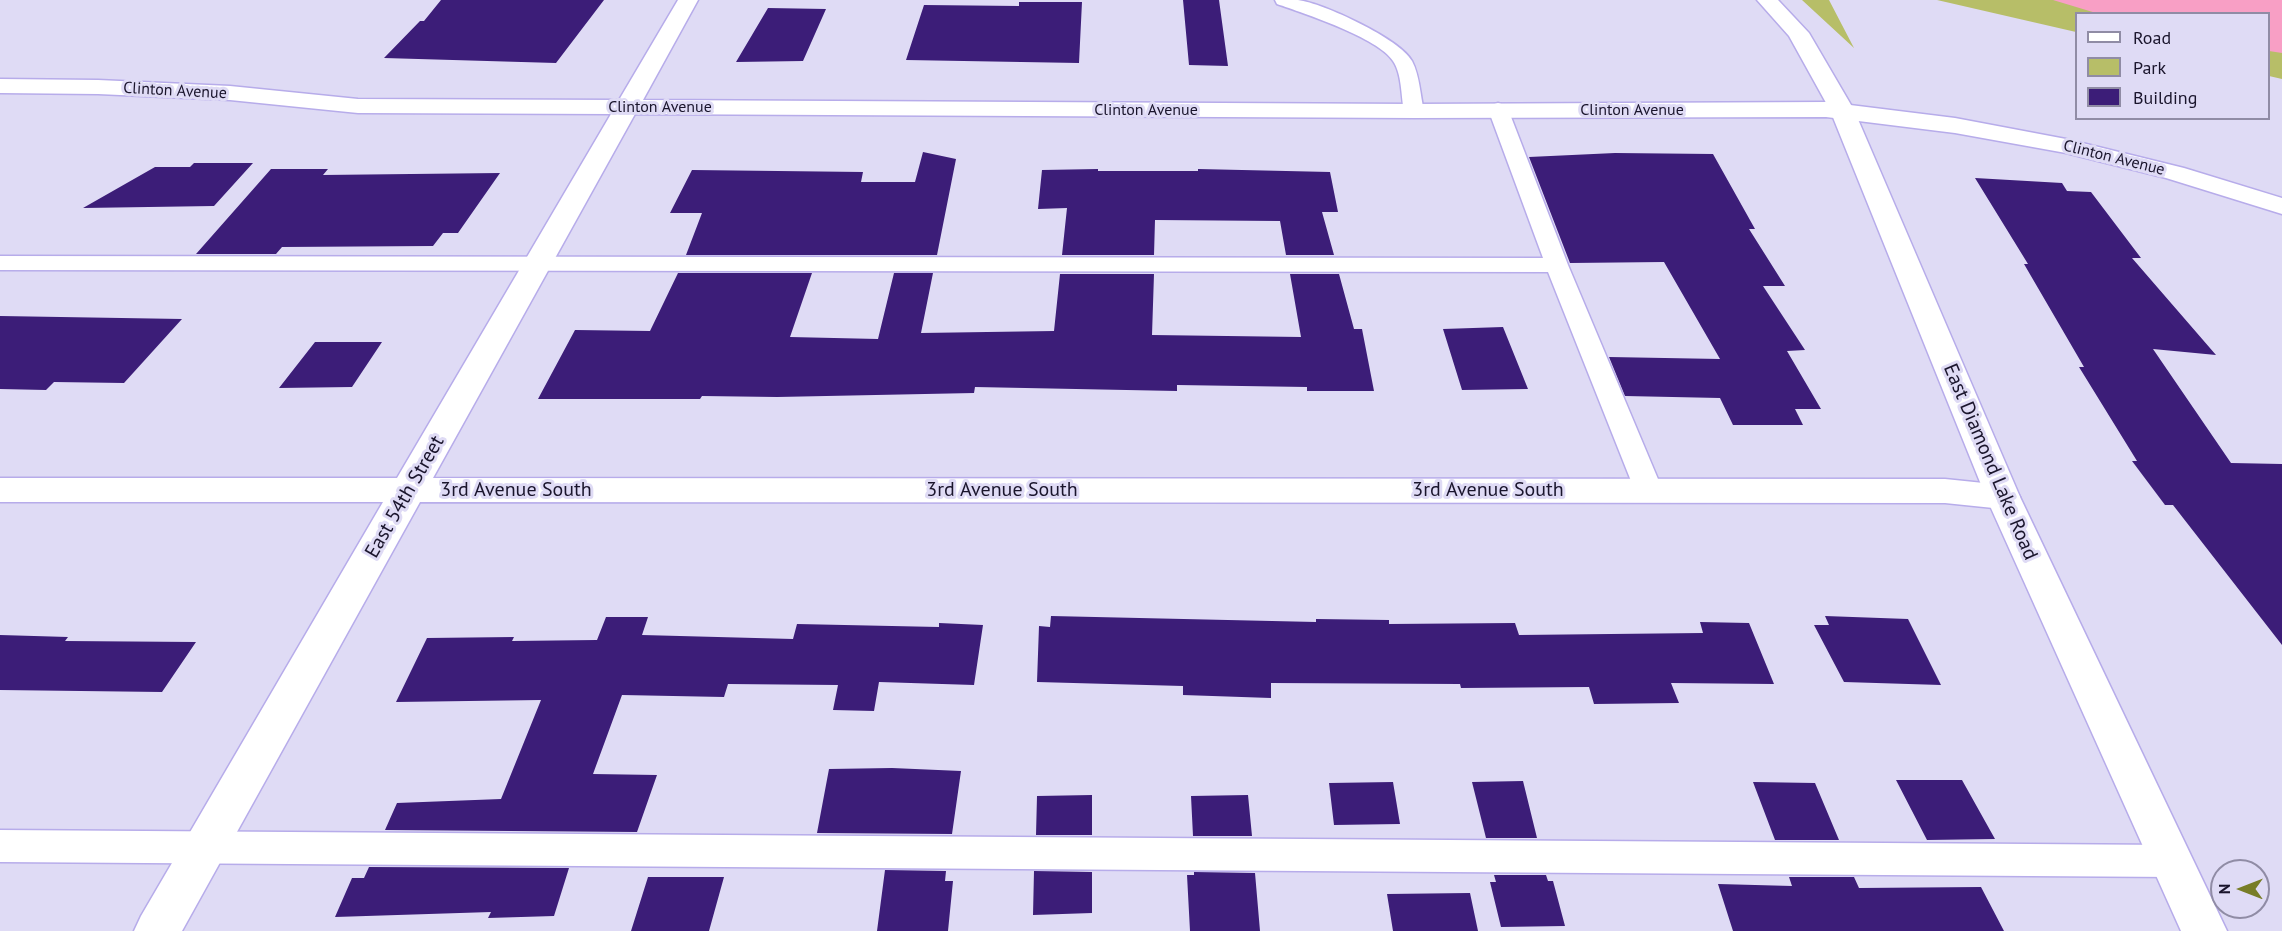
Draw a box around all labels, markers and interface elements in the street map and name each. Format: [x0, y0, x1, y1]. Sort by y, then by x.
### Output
legend [2075, 12, 2270, 120]
text: Road [2133, 26, 2171, 49]
text: Park [2133, 56, 2166, 79]
street label: Clinton Avenue [123, 79, 227, 103]
text: Building [2133, 86, 2197, 109]
street label: Clinton Avenue [608, 97, 712, 117]
street label: Clinton Avenue [1094, 100, 1198, 120]
street label: Clinton Avenue [1580, 100, 1684, 120]
street label: Clinton Avenue [2061, 136, 2167, 180]
street label: East Diamond Lake Road [1938, 360, 2042, 564]
street label: East 54th Street [360, 432, 450, 562]
street label: 3rd Avenue South [440, 478, 592, 502]
street label: 3rd Avenue South [926, 478, 1078, 502]
street label: 3rd Avenue South [1412, 478, 1564, 502]
north arrow [2210, 859, 2270, 919]
text: N [2214, 884, 2234, 894]

